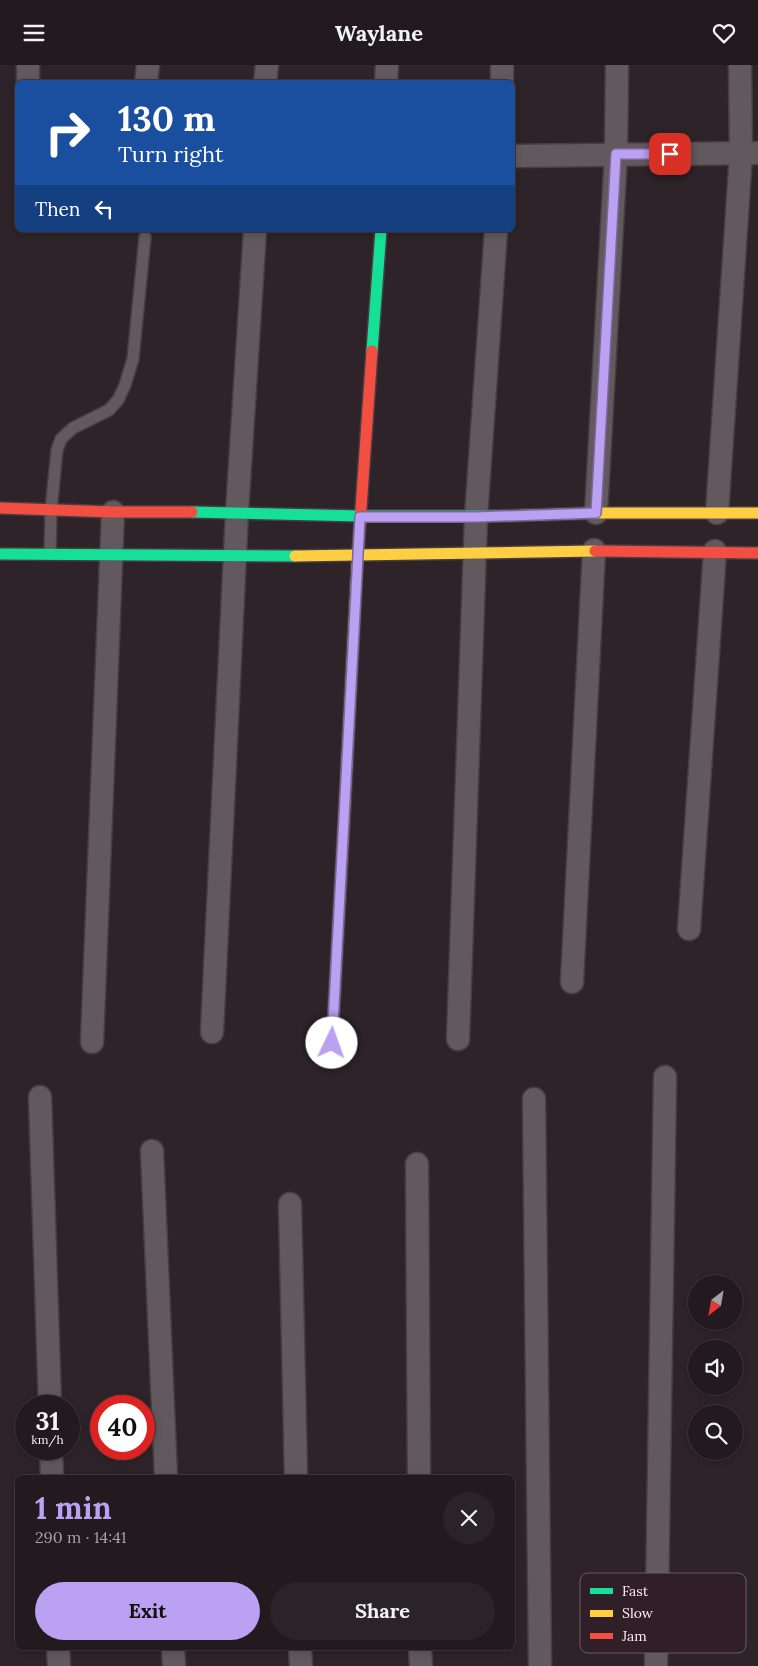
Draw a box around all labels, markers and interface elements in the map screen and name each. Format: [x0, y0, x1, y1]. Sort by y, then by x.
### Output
icon: menu [20, 19, 48, 47]
text: Waylane [335, 19, 423, 47]
icon: heart [710, 19, 738, 47]
text: 130 m [118, 96, 215, 141]
icon: right [35, 100, 100, 165]
pin [649, 133, 691, 175]
text: Turn right [118, 140, 223, 168]
icon: arrive [656, 140, 684, 168]
icon: left [90, 195, 118, 223]
text: Then [35, 197, 80, 221]
position arrow [305, 1016, 357, 1068]
north arrow [688, 1275, 742, 1330]
map controls [688, 1275, 743, 1460]
button: sound [688, 1340, 743, 1395]
speed limit sign: 40 [90, 1395, 155, 1460]
text: 31 [35, 1405, 60, 1437]
button: search [688, 1405, 743, 1460]
text: km/h [31, 1432, 64, 1447]
text: 1 min [35, 1489, 112, 1527]
button: close [443, 1492, 495, 1544]
text: 290 m · 14:41 [35, 1527, 127, 1547]
legend [580, 1573, 746, 1653]
button: Exit [35, 1582, 260, 1640]
button: Share [270, 1582, 495, 1640]
text: Fast [622, 1582, 649, 1600]
text: Slow [622, 1604, 654, 1622]
text: Jam [621, 1627, 647, 1645]

